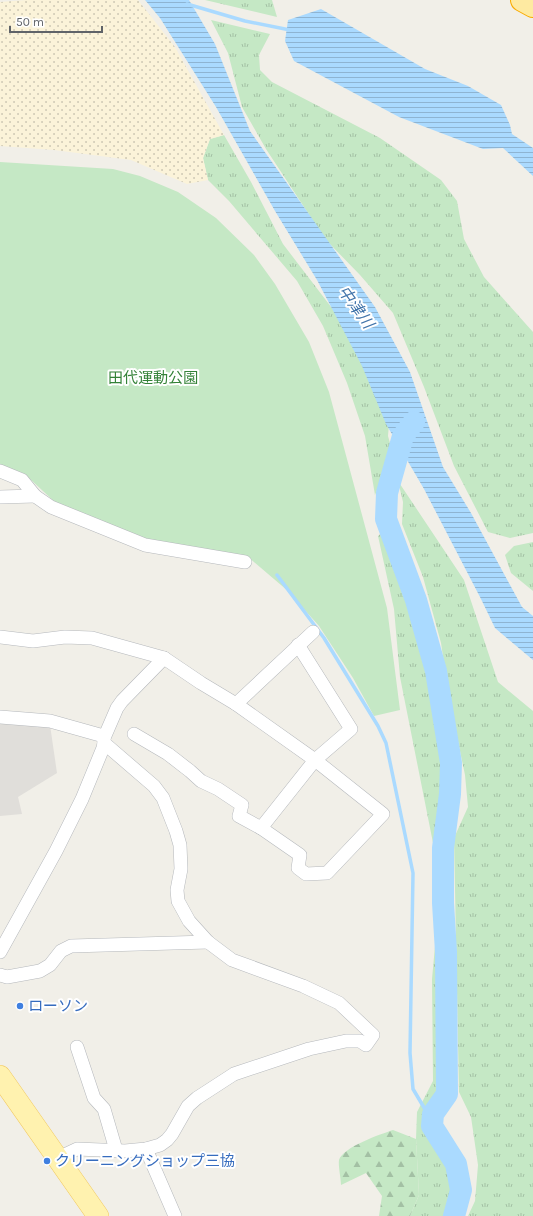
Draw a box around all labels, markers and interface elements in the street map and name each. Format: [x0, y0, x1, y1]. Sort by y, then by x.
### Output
scale bar [10, 8, 102, 34]
text: 50 m [16, 15, 44, 29]
water label: 中津川 [334, 282, 379, 334]
park label: 田代運動公園 [108, 369, 198, 387]
place label: ローソン [28, 997, 88, 1015]
marker: ローソン [15, 1001, 25, 1011]
place label: クリーニングショップ三協 [55, 1152, 235, 1170]
marker: クリーニングショップ三協 [42, 1156, 52, 1166]

